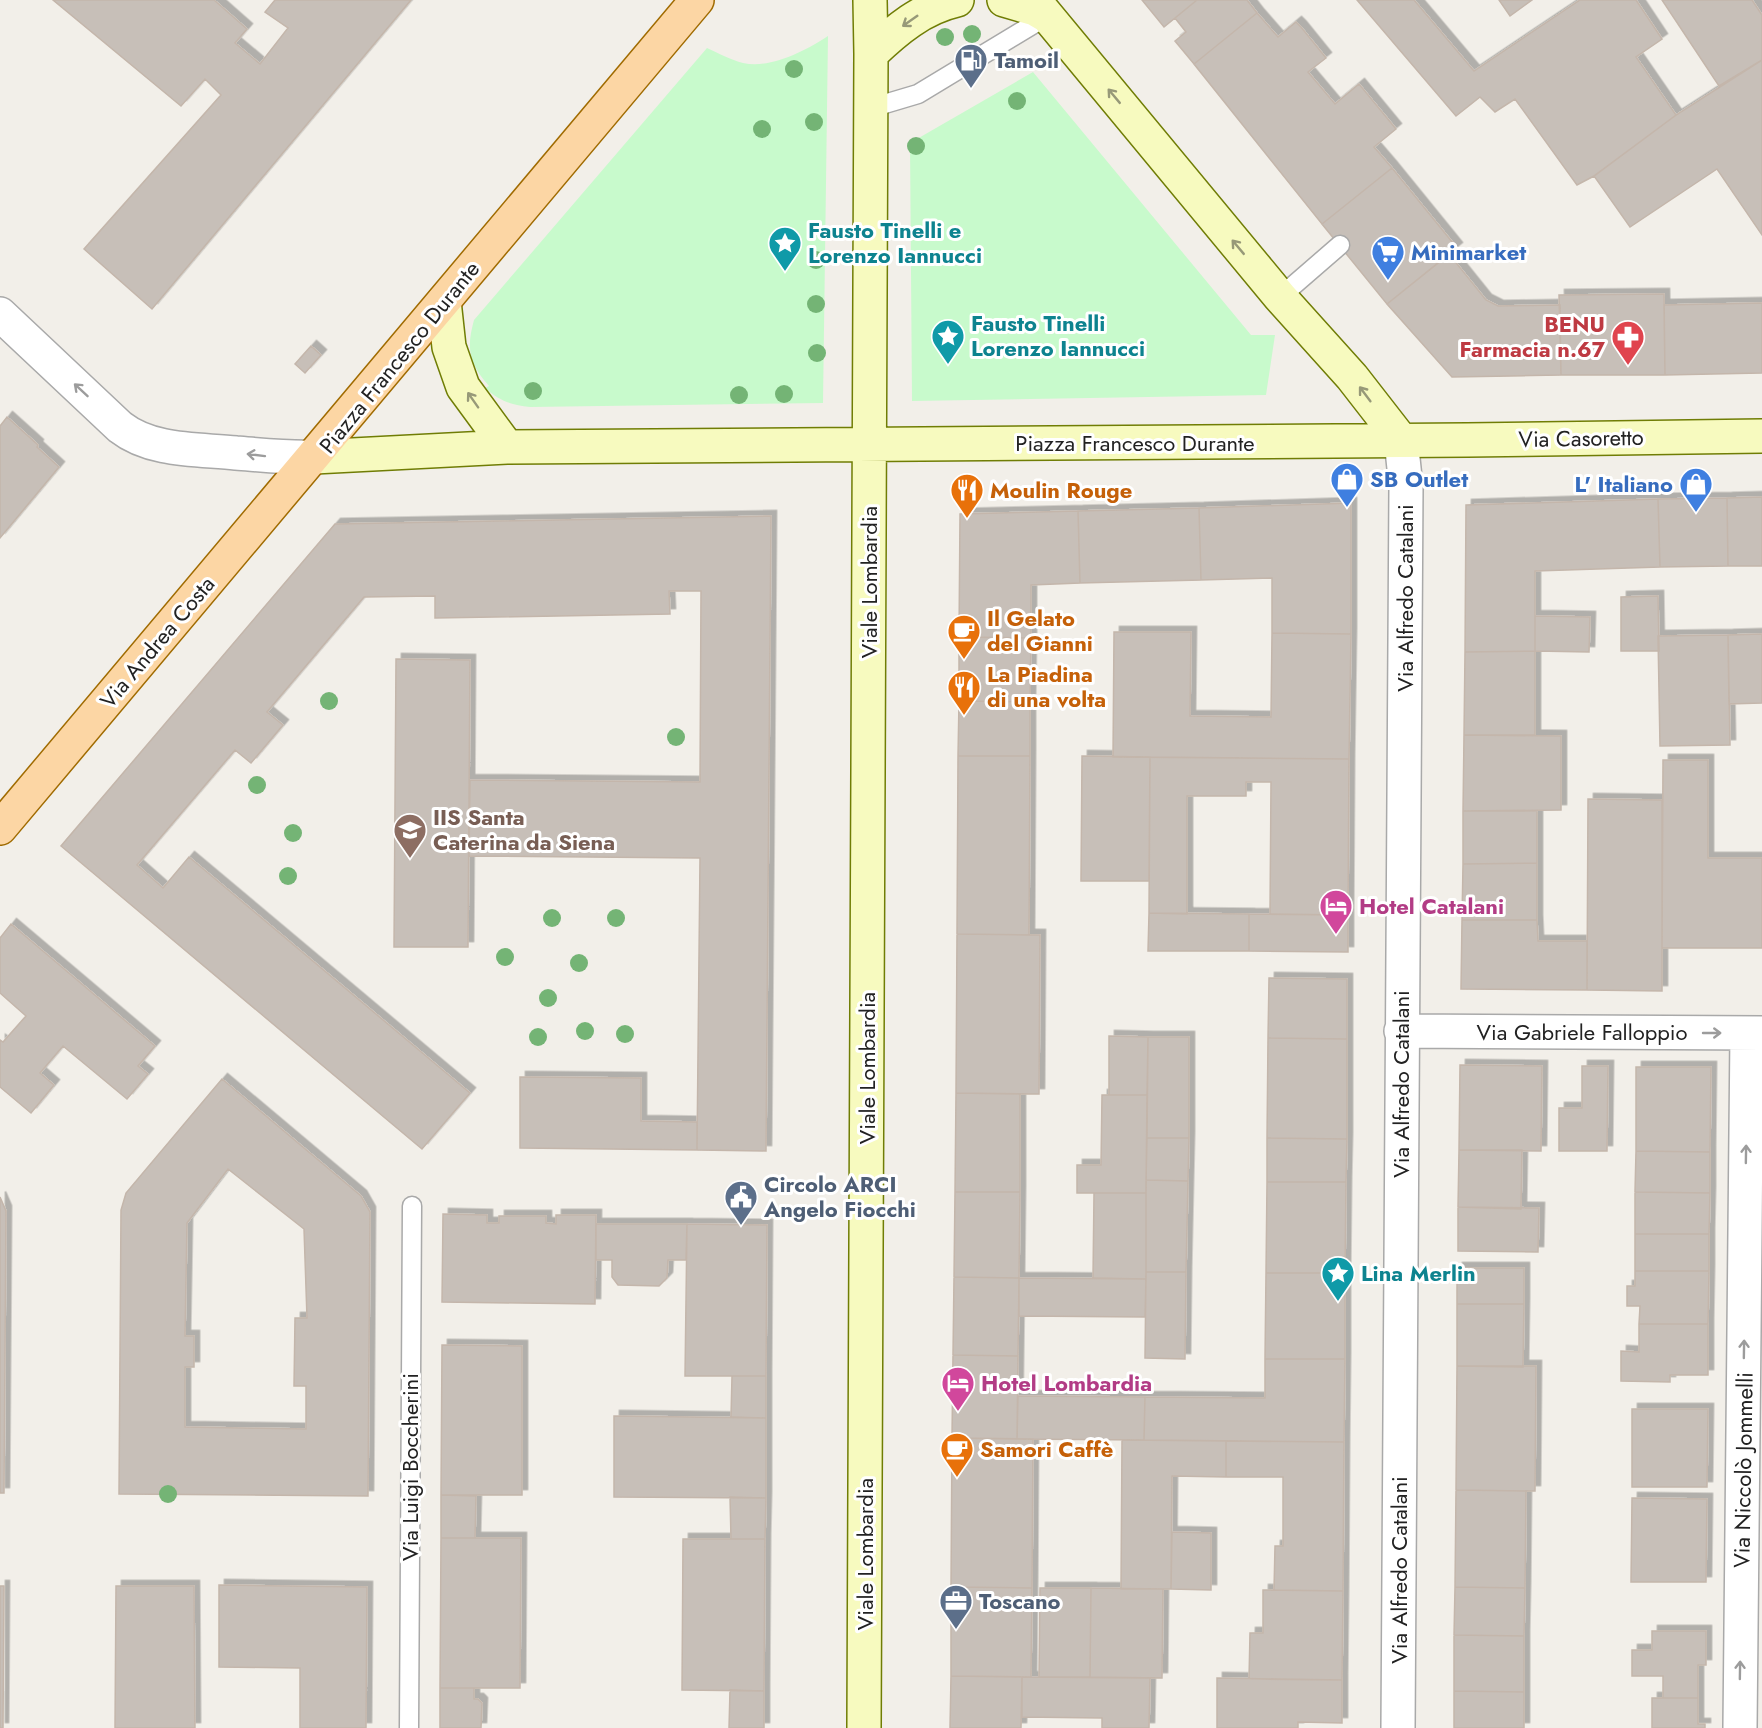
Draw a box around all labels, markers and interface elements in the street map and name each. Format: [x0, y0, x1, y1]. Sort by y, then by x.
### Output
one-way arrow [903, 15, 919, 27]
fuel station icon: Tamoil [953, 42, 989, 89]
place label: Tamoil [994, 44, 1059, 76]
one-way arrow [1107, 88, 1120, 104]
place label: Fausto Tinelli e Lorenzo Iannucci [808, 214, 982, 271]
place icon: Fausto Tinelli e Lorenzo Iannucci [767, 225, 803, 272]
supermarket icon: Minimarket [1370, 234, 1406, 281]
place label: Minimarket [1411, 236, 1526, 268]
one-way arrow [1231, 239, 1244, 255]
street label: Piazza Francesco Durante [311, 254, 487, 460]
place label: Fausto Tinelli Lorenzo Iannucci [971, 307, 1145, 364]
place label: BENU Farmacia n.67 [1460, 308, 1606, 365]
place icon: Fausto Tinelli Lorenzo Iannucci [930, 318, 966, 365]
pharmacy icon: BENU Farmacia n.67 [1610, 319, 1646, 366]
one-way arrow [73, 382, 88, 397]
one-way arrow [1359, 386, 1372, 402]
one-way arrow [467, 392, 479, 409]
street label: Via Casoretto [1518, 421, 1644, 455]
street label: Piazza Francesco Durante [1015, 427, 1255, 459]
one-way arrow [247, 449, 266, 460]
shop icon: SB Outlet [1329, 461, 1365, 508]
place label: SB Outlet [1370, 463, 1468, 495]
shop icon: L' Italiano [1678, 466, 1714, 513]
place label: L' Italiano [1575, 468, 1673, 500]
restaurant icon: Moulin Rouge [949, 472, 985, 519]
place label: Moulin Rouge [990, 474, 1132, 506]
street label: Via Alfredo Catalani [1389, 504, 1421, 692]
street label: Viale Lombardia [853, 506, 885, 658]
street label: Via Andrea Costa [92, 569, 222, 715]
place label: Il Gelato del Gianni [987, 602, 1093, 659]
cafe icon: Il Gelato del Gianni [946, 613, 982, 660]
place label: La Piadina di una volta [987, 658, 1106, 715]
restaurant icon: La Piadina di una volta [946, 669, 982, 716]
place label: IIS Santa Caterina da Siena [433, 801, 615, 858]
school or university icon: IIS Santa Caterina da Siena [392, 812, 428, 859]
hotel icon: Hotel Catalani [1318, 888, 1354, 935]
place label: Hotel Catalani [1359, 890, 1504, 922]
street label: Via Alfredo Catalani [1385, 990, 1417, 1178]
street label: Viale Lombardia [851, 992, 883, 1144]
street label: Via Gabriele Falloppio [1476, 1016, 1688, 1048]
one-way arrow [1701, 1027, 1721, 1039]
one-way arrow [1740, 1144, 1752, 1164]
place label: Circolo ARCI Angelo Fiocchi [763, 1168, 916, 1225]
public building icon: Circolo ARCI Angelo Fiocchi [723, 1179, 759, 1226]
place icon: Lina Merlin [1320, 1255, 1356, 1302]
place label: Lina Merlin [1361, 1257, 1476, 1289]
one-way arrow [1738, 1339, 1750, 1359]
hotel icon: Hotel Lombardia [940, 1365, 976, 1412]
place label: Hotel Lombardia [981, 1367, 1152, 1399]
street label: Via Niccolò Jommelli [1725, 1372, 1761, 1568]
street label: Via Luigi Boccherini [394, 1373, 426, 1561]
cafe icon: Samori Caffè [939, 1431, 975, 1478]
place label: Samori Caffè [980, 1433, 1113, 1465]
street label: Via Alfredo Catalani [1383, 1476, 1415, 1664]
street label: Viale Lombardia [849, 1478, 881, 1630]
office icon: Toscano [938, 1583, 974, 1630]
place label: Toscano [979, 1585, 1061, 1617]
one-way arrow [1734, 1660, 1746, 1680]

